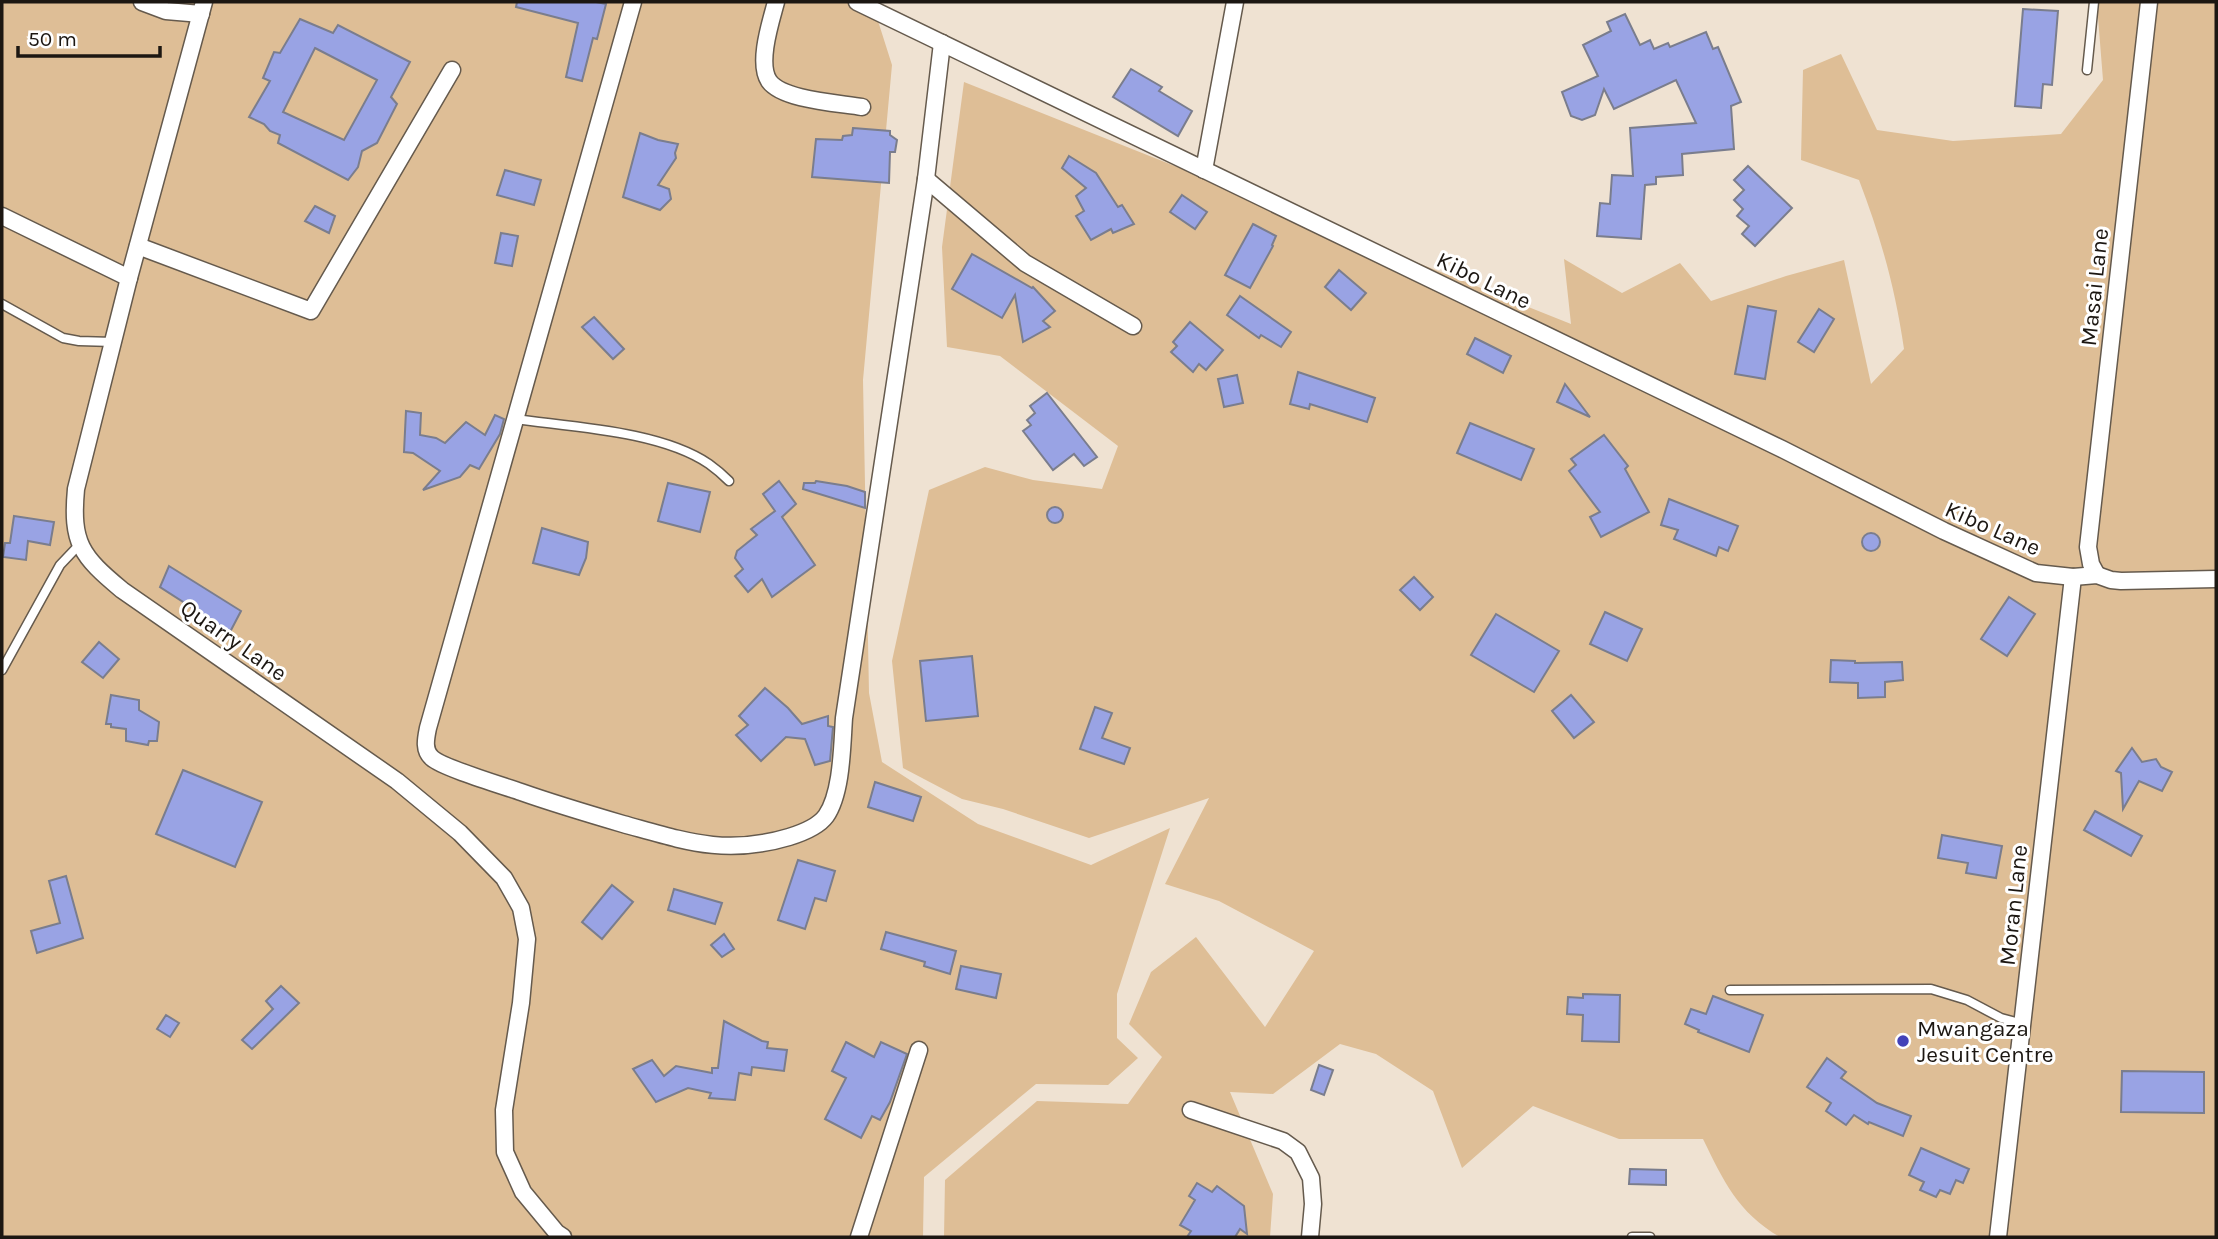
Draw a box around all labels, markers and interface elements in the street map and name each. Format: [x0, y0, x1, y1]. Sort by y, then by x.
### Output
scale bar [18, 14, 159, 58]
text: 50 m [28, 27, 77, 51]
street label: Masai Lane [2075, 227, 2114, 347]
street label: Kibo Lane [1432, 246, 1535, 315]
street label: Kibo Lane [1941, 495, 2045, 561]
street label: Quarry Lane [175, 594, 292, 687]
street label: Moran Lane [1994, 843, 2033, 967]
place label: Mwangaza Jesuit Centre [1917, 1015, 2054, 1068]
marker: Mwangaza Jesuit Centre [1895, 1033, 1911, 1049]

